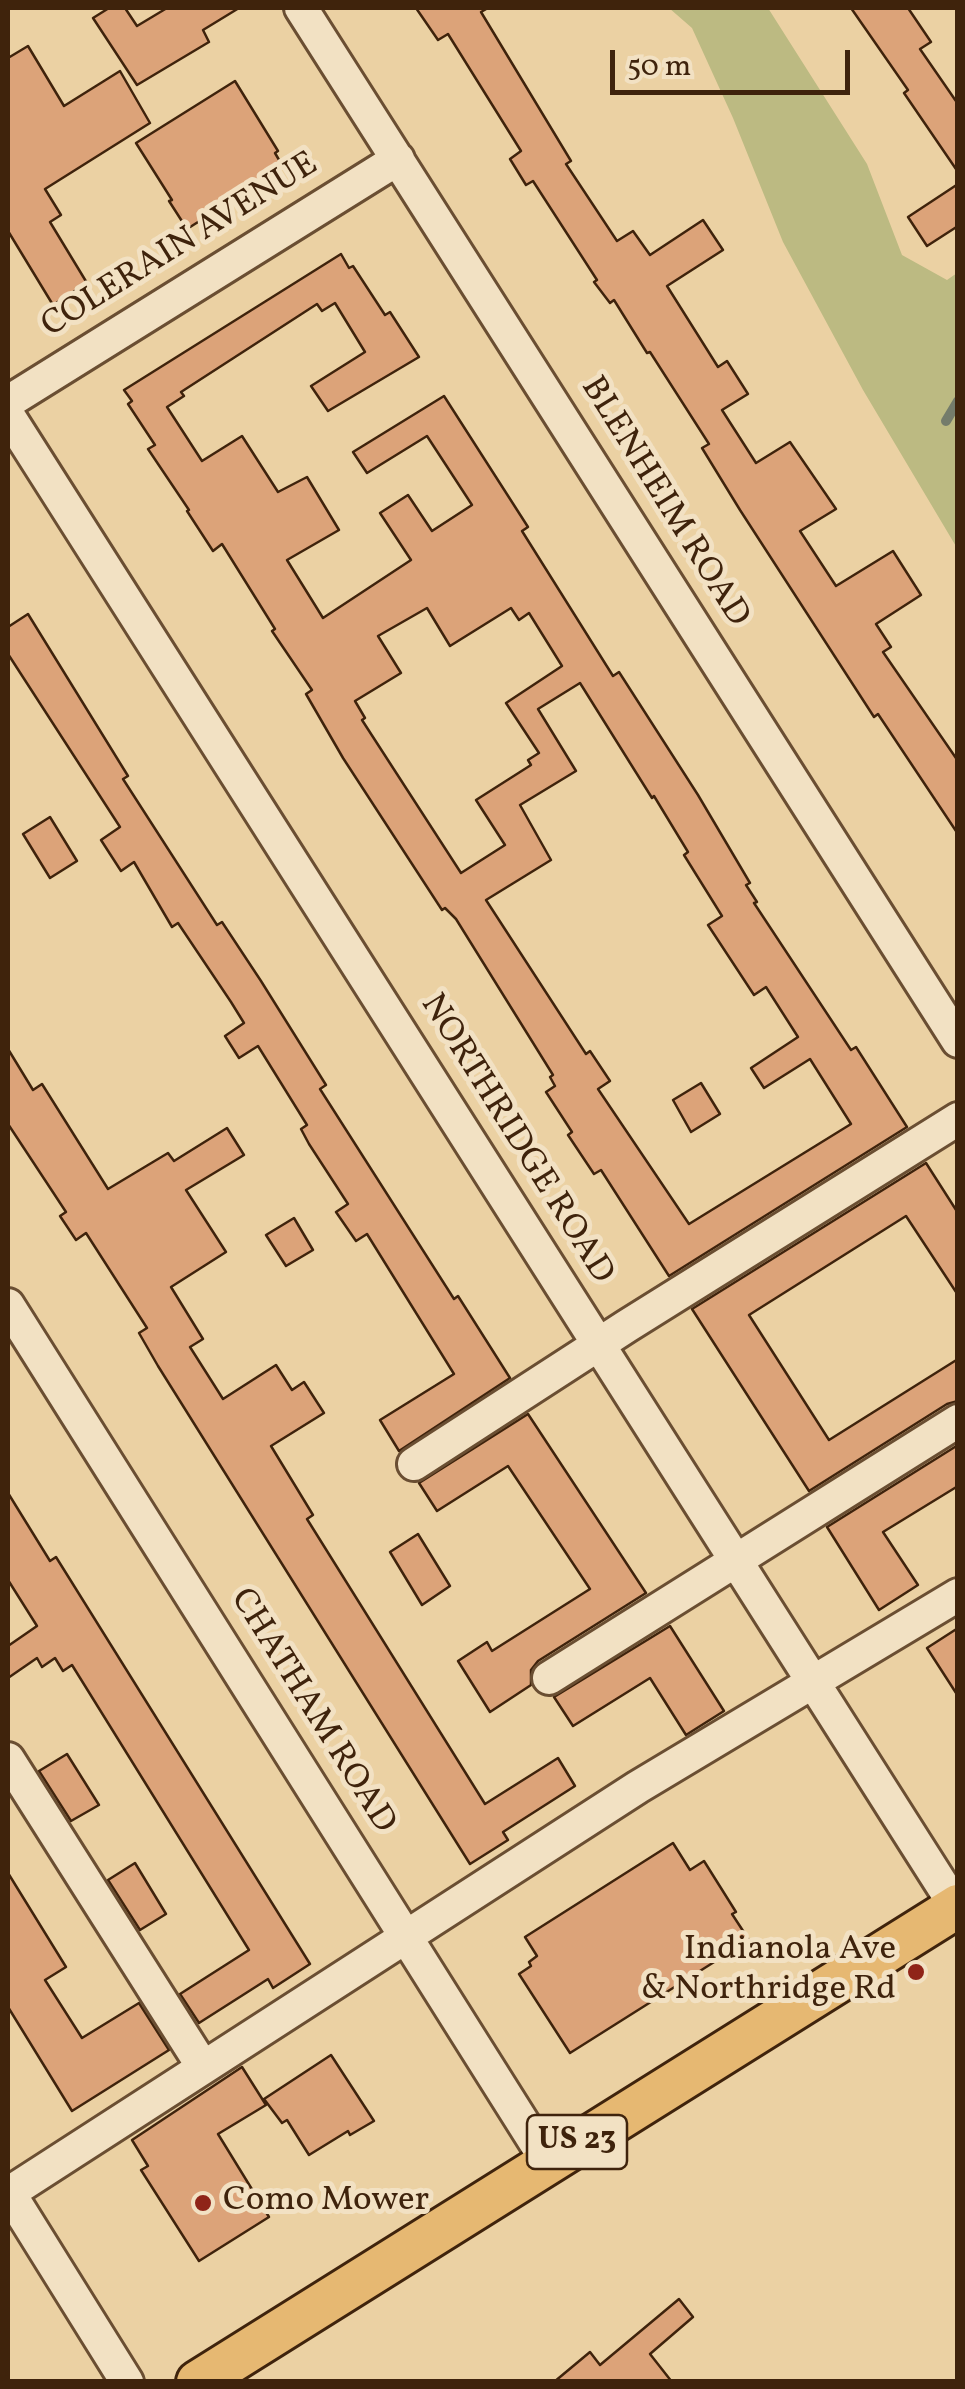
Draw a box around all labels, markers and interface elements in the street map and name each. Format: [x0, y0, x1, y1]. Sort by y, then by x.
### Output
scale bar [615, 30, 855, 92]
text: 50 m [627, 46, 691, 88]
street label: COLERAIN AVENUE [35, 145, 327, 349]
street label: BLENHEIM ROAD [569, 370, 757, 636]
street label: NORTHRIDGE ROAD [409, 987, 621, 1293]
street label: CHATHAM ROAD [219, 1582, 403, 1842]
place label: Indianola Ave & Northridge Rd [641, 1931, 896, 2013]
marker: Indianola Ave & Northridge Rd [905, 1961, 927, 1983]
road number: US 23 [527, 2115, 627, 2169]
place label: Como Mower [223, 2182, 429, 2224]
marker: Como Mower [192, 2192, 214, 2214]

